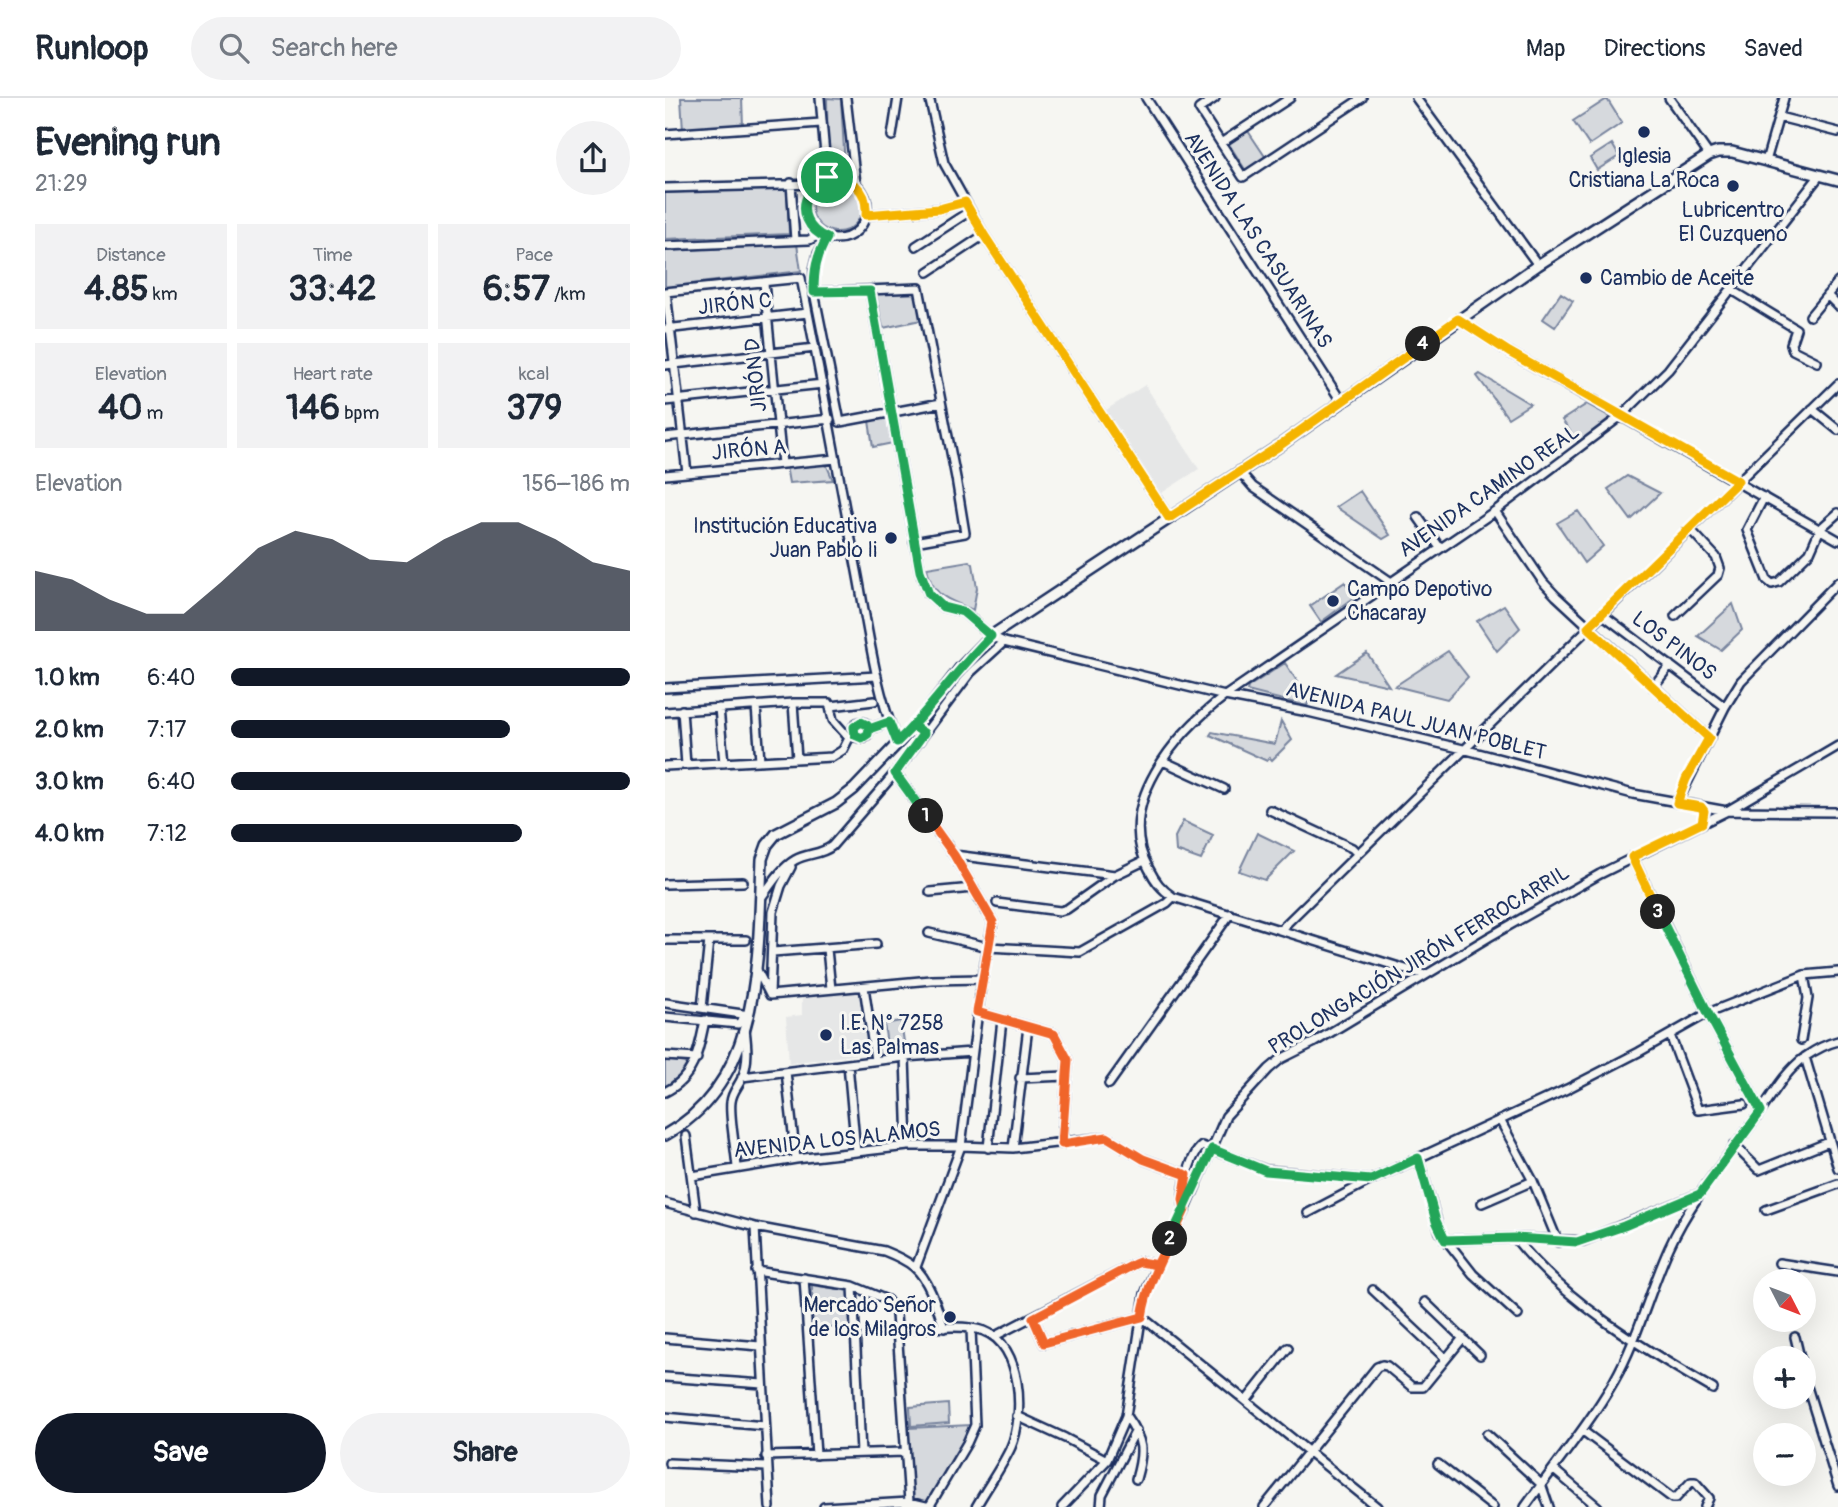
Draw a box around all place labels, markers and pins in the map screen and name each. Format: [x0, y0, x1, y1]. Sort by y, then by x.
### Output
marker: Iglesia Cristiana La Roca [1636, 124, 1652, 140]
place label: Iglesia Cristiana La Roca [1568, 143, 1720, 194]
pin [797, 147, 857, 207]
marker: Lubricentro El Cuzqueno [1725, 178, 1741, 194]
place label: Lubricentro El Cuzqueno [1679, 197, 1787, 248]
place label: Cambio de Aceite [1600, 265, 1755, 292]
marker: Cambio de Aceite [1578, 270, 1594, 286]
pin: 4 [1405, 327, 1441, 362]
place label: Institución Educativa Juan Pablo Ii [693, 513, 877, 564]
marker: Institución Educativa Juan Pablo Ii [883, 530, 899, 546]
place label: Campo Depotivo Chacaray [1347, 576, 1492, 627]
marker: Campo Depotivo Chacaray [1325, 593, 1341, 609]
pin: 1 [909, 798, 943, 834]
pin: 3 [1641, 894, 1675, 930]
place label: I.E. N° 7258 Las Palmas [840, 1010, 943, 1061]
marker: I.E. N° 7258 Las Palmas [818, 1027, 834, 1043]
pin: 2 [1153, 1222, 1187, 1256]
place label: Mercado Señor de los Milagros [803, 1292, 937, 1343]
marker: Mercado Señor de los Milagros [942, 1309, 958, 1325]

